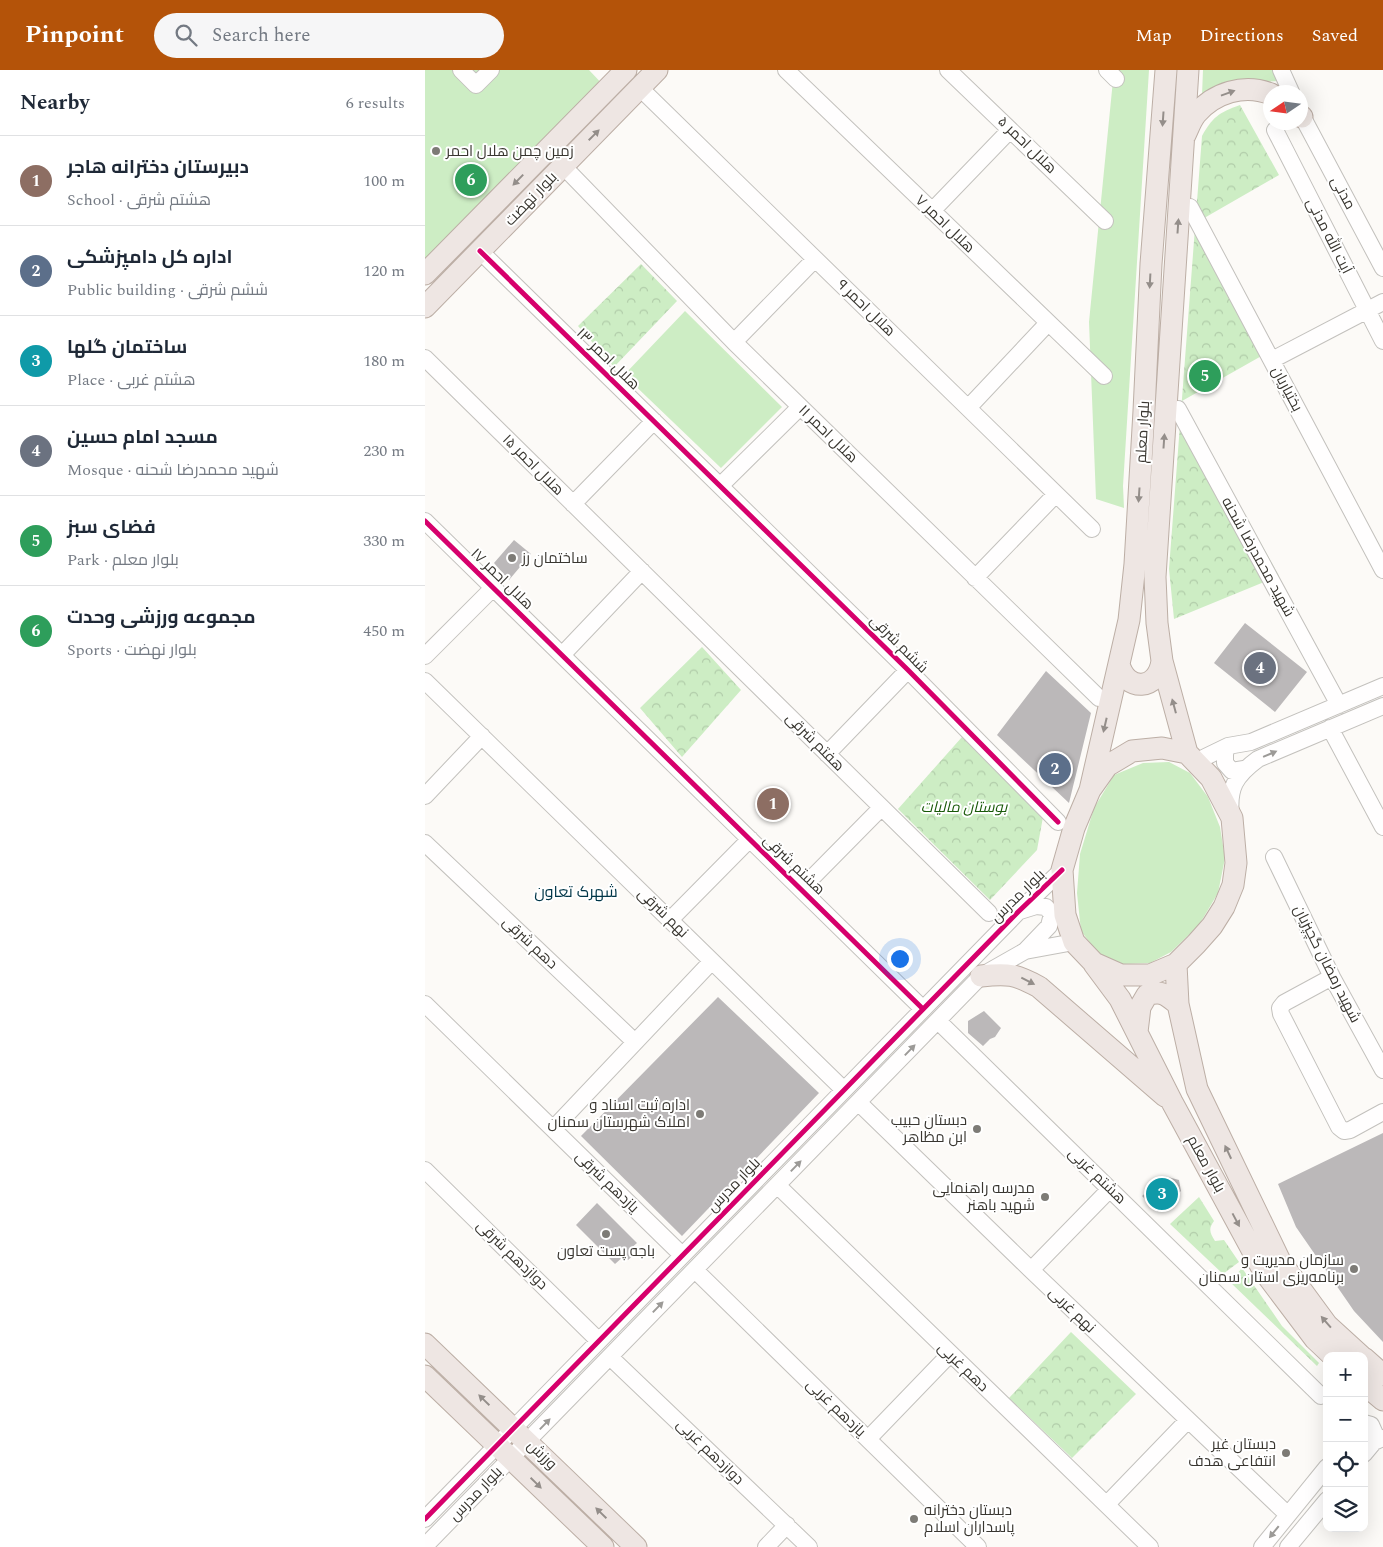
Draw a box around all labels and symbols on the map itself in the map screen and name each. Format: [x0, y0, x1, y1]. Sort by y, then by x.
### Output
north arrow [1263, 85, 1308, 130]
one-way arrow [1221, 89, 1236, 96]
street label: هلال احمر ۵ [992, 111, 1062, 179]
one-way arrow [1159, 111, 1167, 127]
one-way arrow [588, 129, 600, 141]
place label: زمین چمن هلال احمر [445, 140, 574, 163]
marker: زمین چمن هلال احمر [430, 145, 442, 157]
pin: 6 [455, 161, 487, 199]
street label: بلوار نهضت [499, 167, 563, 231]
street label: مدنی [1325, 172, 1361, 214]
one-way arrow [512, 173, 524, 185]
street label: هلال احمر ۷ [910, 189, 980, 259]
street label: آیت الله مدنی [1300, 194, 1358, 278]
one-way arrow [1174, 218, 1182, 234]
one-way arrow [1146, 273, 1154, 289]
street label: هلال احمر ۹ [831, 274, 901, 342]
street label: هلال احمر ۱۳ [571, 323, 645, 395]
pin: 5 [1189, 357, 1221, 395]
street label: بختیاریان [1265, 362, 1309, 416]
street label: هلال احمر ۱۱ [793, 399, 863, 469]
street label: بلوار معلم [1130, 400, 1156, 464]
street label: هلال احمر ۱۵ [497, 429, 569, 501]
one-way arrow [1161, 433, 1169, 449]
one-way arrow [1134, 488, 1142, 504]
street label: شهید محمدرضا شحنه [1215, 493, 1301, 621]
street label: هلال احمر ۱۷ [465, 543, 539, 615]
place label: ساختمان رز [521, 547, 588, 570]
marker: ساختمان رز [506, 552, 518, 564]
street label: ششم شرقی [864, 609, 934, 679]
pin: 4 [1244, 649, 1276, 687]
one-way arrow [1170, 699, 1178, 714]
street label: هفتم شرقی [780, 707, 850, 777]
one-way arrow [1101, 717, 1109, 732]
one-way arrow [1263, 749, 1277, 757]
pin: 2 [1039, 750, 1071, 788]
pin: 1 [757, 785, 789, 823]
park label: بوستان مالیات [921, 796, 1008, 819]
street label: هشتم شرقی [758, 829, 830, 901]
street label: بلوار مدرس [985, 864, 1051, 928]
district label: شهرک تعاون [534, 880, 618, 904]
street label: نهم شرقی [632, 883, 694, 943]
street label: شهید رمضان گچپزیان [1287, 901, 1367, 1027]
street label: دهم شرقی [497, 911, 563, 975]
your location [887, 946, 913, 972]
one-way arrow [1021, 977, 1036, 985]
one-way arrow [903, 1044, 915, 1056]
place label: اداره ثبت اسناد و املاک شهرستان سمنان [548, 1094, 690, 1134]
marker: اداره ثبت اسناد و املاک شهرستان سمنان [694, 1108, 706, 1120]
place label: دبستان حبیب ابن مظاهر [891, 1109, 967, 1149]
marker: دبستان حبیب ابن مظاهر [971, 1123, 983, 1135]
street label: بلوار معلم [1181, 1131, 1231, 1197]
street label: هشتم غربی [1063, 1142, 1131, 1210]
one-way arrow [1224, 1145, 1232, 1159]
street label: یازدهم شرقی [570, 1146, 644, 1218]
street label: بلوار مدرس [702, 1152, 766, 1218]
one-way arrow [790, 1160, 802, 1172]
pin: 3 [1146, 1175, 1178, 1213]
place label: مدرسه راهنمایی شهید باهنر [932, 1177, 1035, 1217]
marker: مدرسه راهنمایی شهید باهنر [1039, 1191, 1051, 1203]
one-way arrow [1232, 1213, 1240, 1227]
street label: دوازدهم شرقی [471, 1215, 553, 1295]
marker: باجه پست تعاون [600, 1228, 612, 1240]
place label: باجه پست تعاون [557, 1240, 655, 1263]
place label: سازمان مدیریت و برنامه‌ریزی استان سمنان [1199, 1249, 1344, 1289]
marker: سازمان مدیریت و برنامه‌ریزی استان سمنان [1348, 1263, 1360, 1275]
street label: نهم غربی [1043, 1282, 1101, 1338]
one-way arrow [652, 1302, 664, 1314]
one-way arrow [1320, 1317, 1332, 1329]
street label: دهم غربی [932, 1337, 994, 1397]
street label: یازدهم غربی [801, 1373, 871, 1443]
one-way arrow [478, 1394, 490, 1406]
street label: دوازدهم غربی [671, 1414, 749, 1490]
one-way arrow [539, 1418, 551, 1430]
place label: دبستان غیر انتفاعی هدف [1188, 1433, 1276, 1473]
street label: ورزش [522, 1435, 562, 1475]
marker: دبستان غیر انتفاعی هدف [1280, 1447, 1292, 1459]
street label: بلوار مدرس [444, 1461, 508, 1527]
one-way arrow [530, 1477, 542, 1489]
place label: دبستان دخترانه پاسداران اسلام [924, 1499, 1015, 1539]
one-way arrow [595, 1507, 607, 1519]
marker: دبستان دخترانه پاسداران اسلام [908, 1513, 920, 1525]
one-way arrow [1268, 1525, 1279, 1538]

